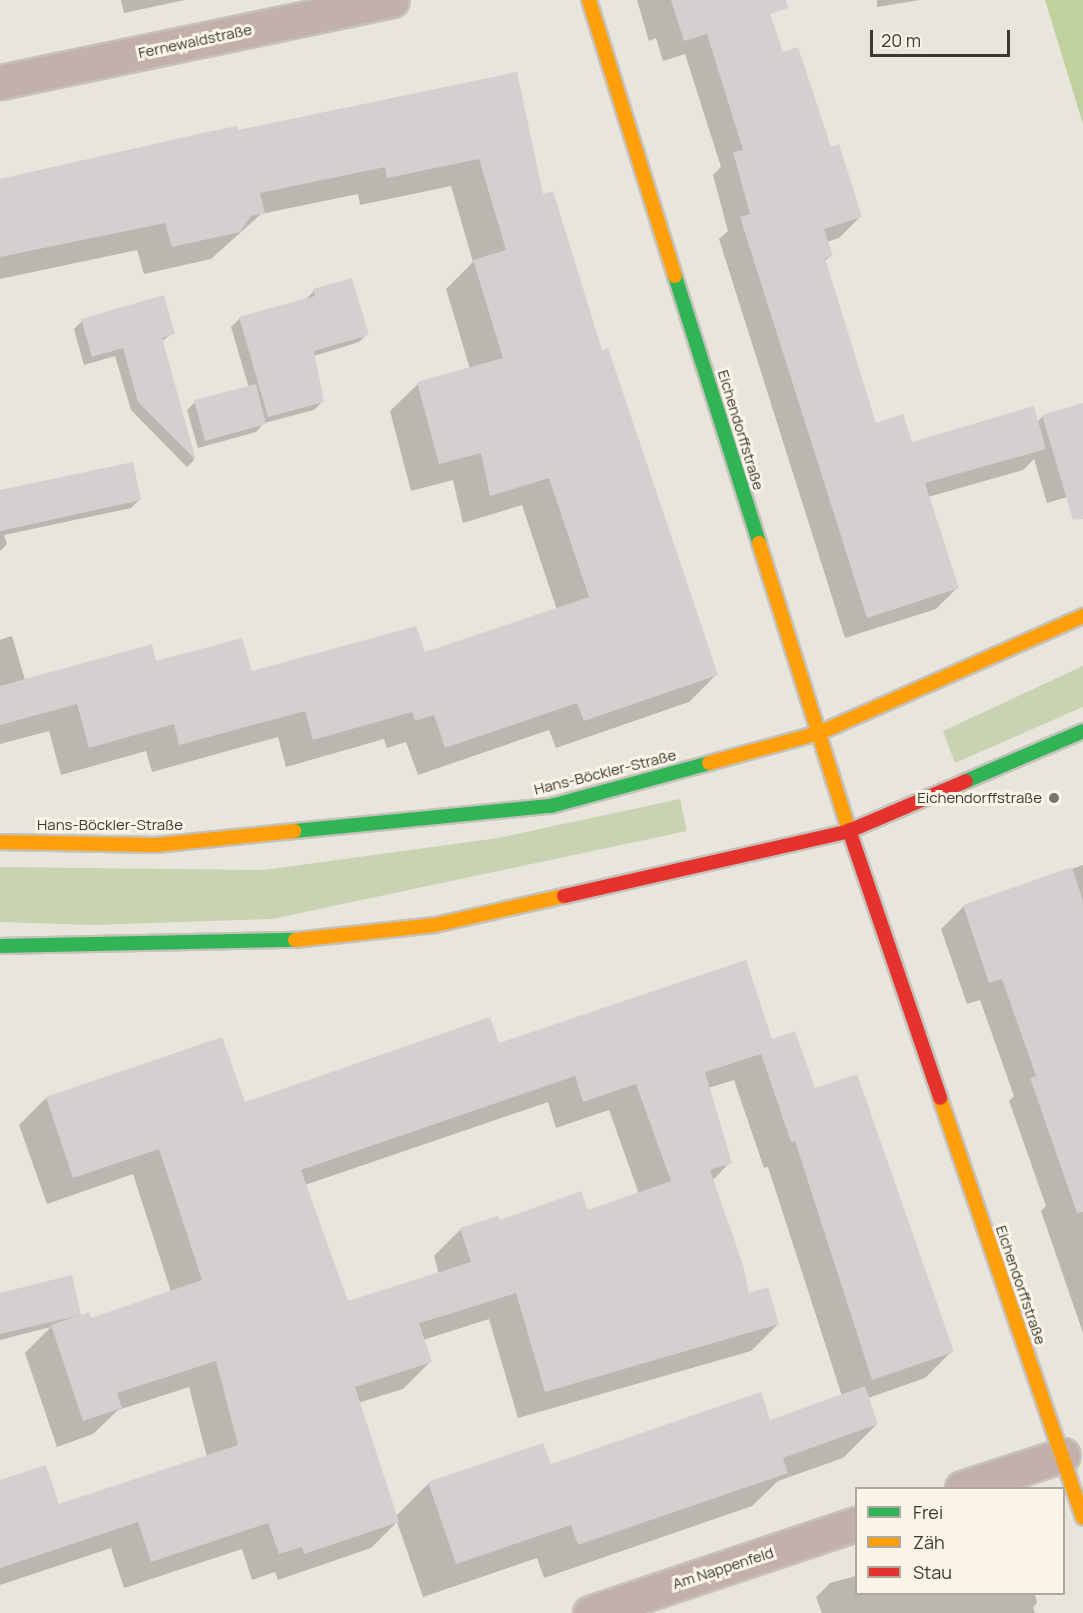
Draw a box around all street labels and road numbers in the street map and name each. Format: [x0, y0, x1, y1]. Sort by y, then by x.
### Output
street label: Fernewaldstraße [137, 20, 253, 62]
street label: Eichendorffstraße [714, 368, 768, 492]
street label: Hans-Böckler-Straße [532, 746, 678, 798]
street label: Hans-Böckler-Straße [37, 816, 183, 834]
street label: Eichendorffstraße [992, 1223, 1050, 1347]
street label: Am Nappenfeld [670, 1543, 776, 1593]

